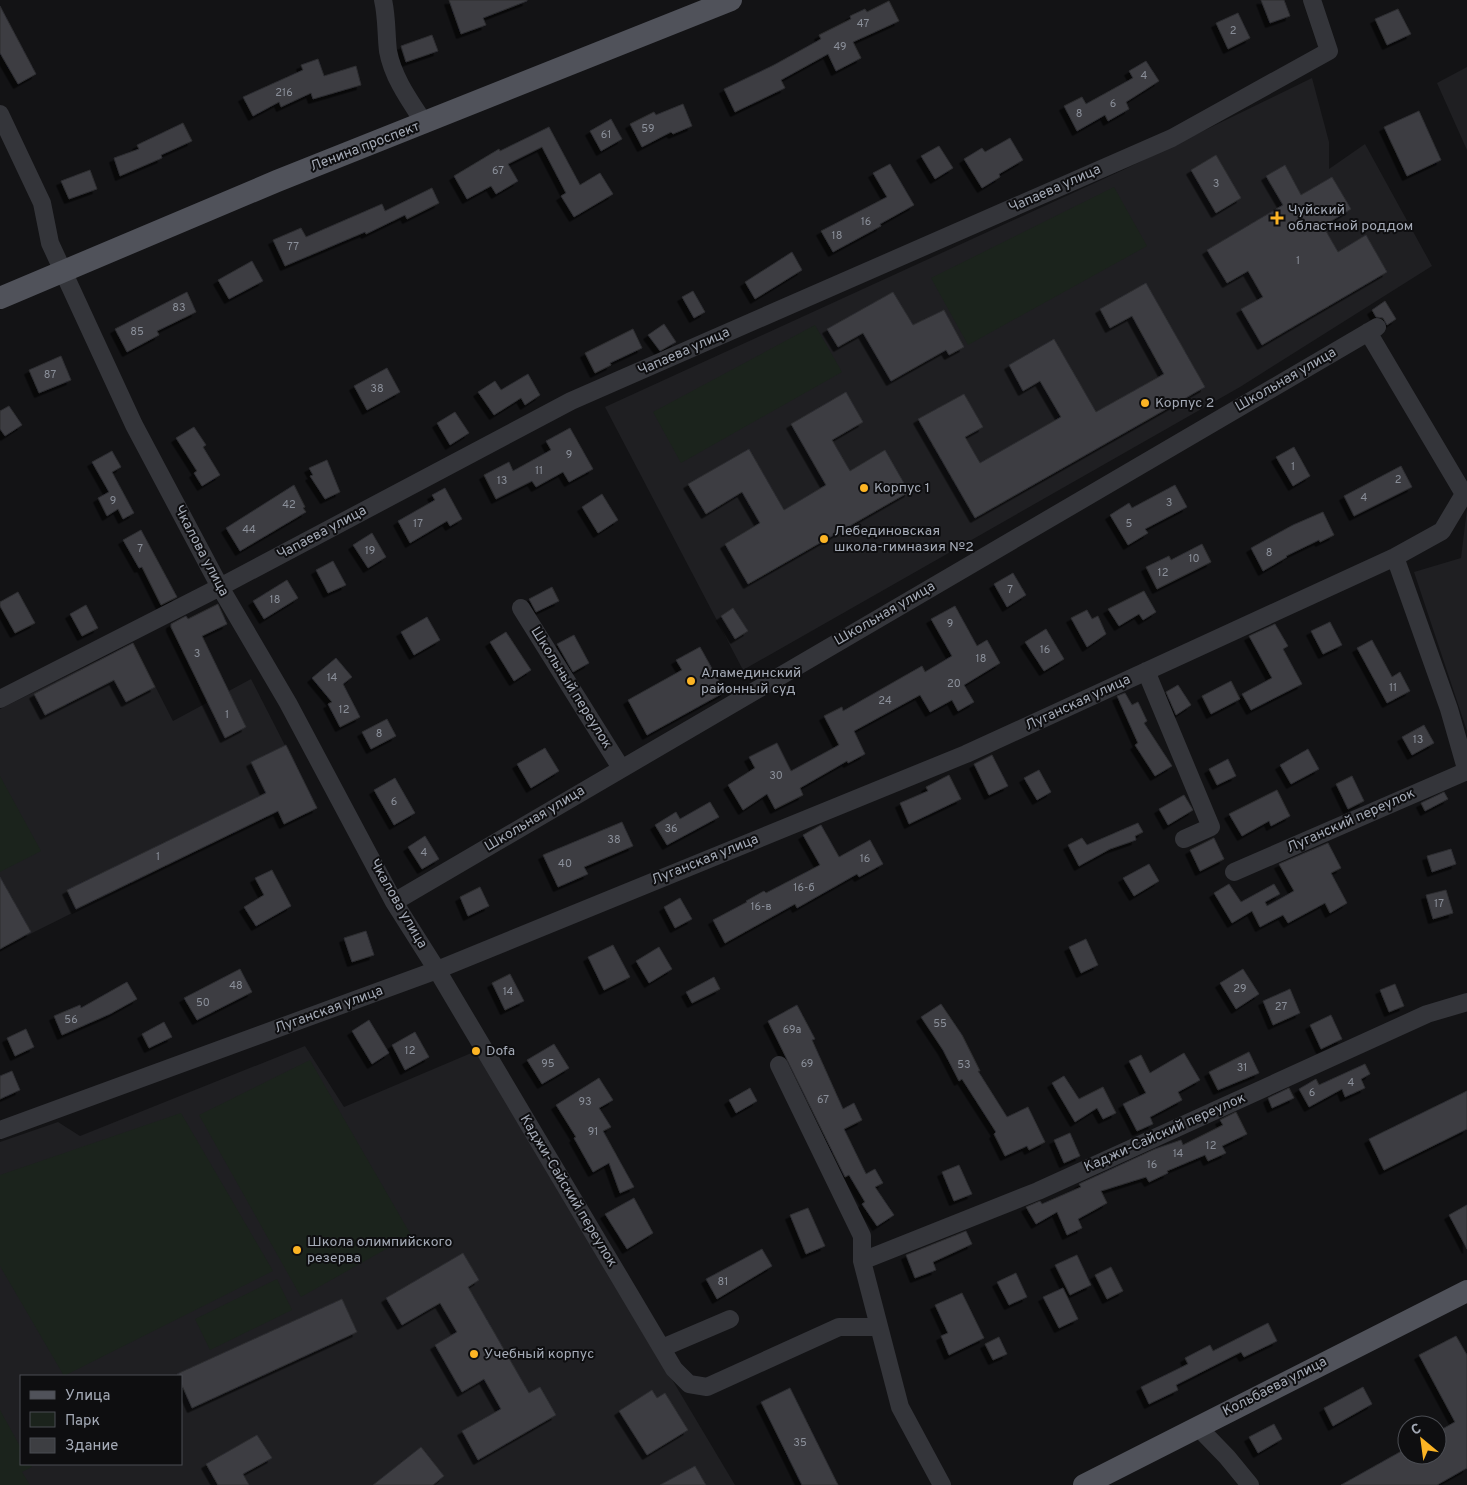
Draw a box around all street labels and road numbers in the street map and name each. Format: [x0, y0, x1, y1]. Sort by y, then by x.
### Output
street label: Ленина проспект [308, 118, 422, 176]
street label: Чапаева улица [1006, 161, 1104, 217]
street label: Чапаева улица [635, 324, 733, 380]
street label: Школьная улица [1233, 344, 1339, 416]
street label: Чапаева улица [274, 502, 370, 564]
street label: Чкалова улица [170, 503, 232, 599]
street label: Школьная улица [832, 578, 938, 650]
street label: Школьный переулок [527, 624, 615, 752]
street label: Луганская улица [1023, 671, 1133, 735]
street label: Школьная улица [482, 782, 588, 856]
street label: Луганский переулок [1284, 785, 1418, 857]
street label: Луганская улица [649, 831, 761, 889]
street label: Чкалова улица [366, 856, 430, 952]
street label: Луганская улица [273, 983, 385, 1037]
street label: Каджи-Сайский переулок [1082, 1090, 1248, 1176]
street label: Каджи-Сайский переулок [516, 1112, 620, 1270]
street label: Кольбаева улица [1220, 1353, 1330, 1421]

